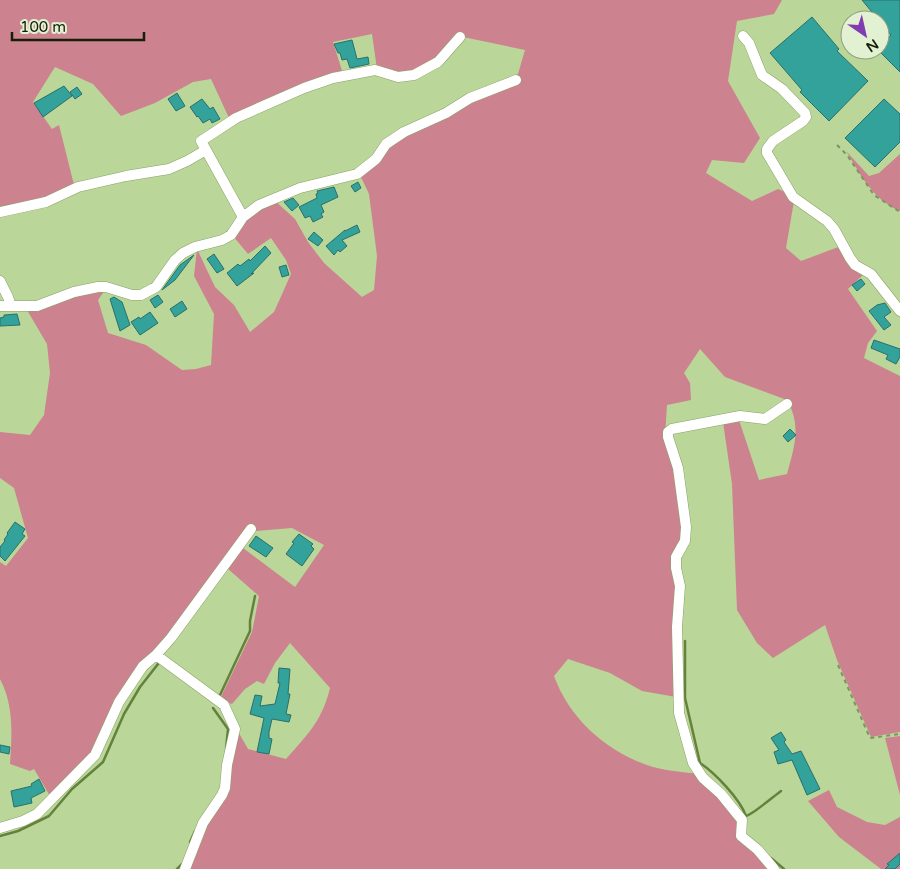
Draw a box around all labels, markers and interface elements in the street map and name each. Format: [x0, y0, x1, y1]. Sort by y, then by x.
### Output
scale bar [12, 10, 145, 42]
north arrow [840, 10, 890, 60]
text: 100 m [20, 18, 66, 36]
text: N [863, 35, 881, 56]

